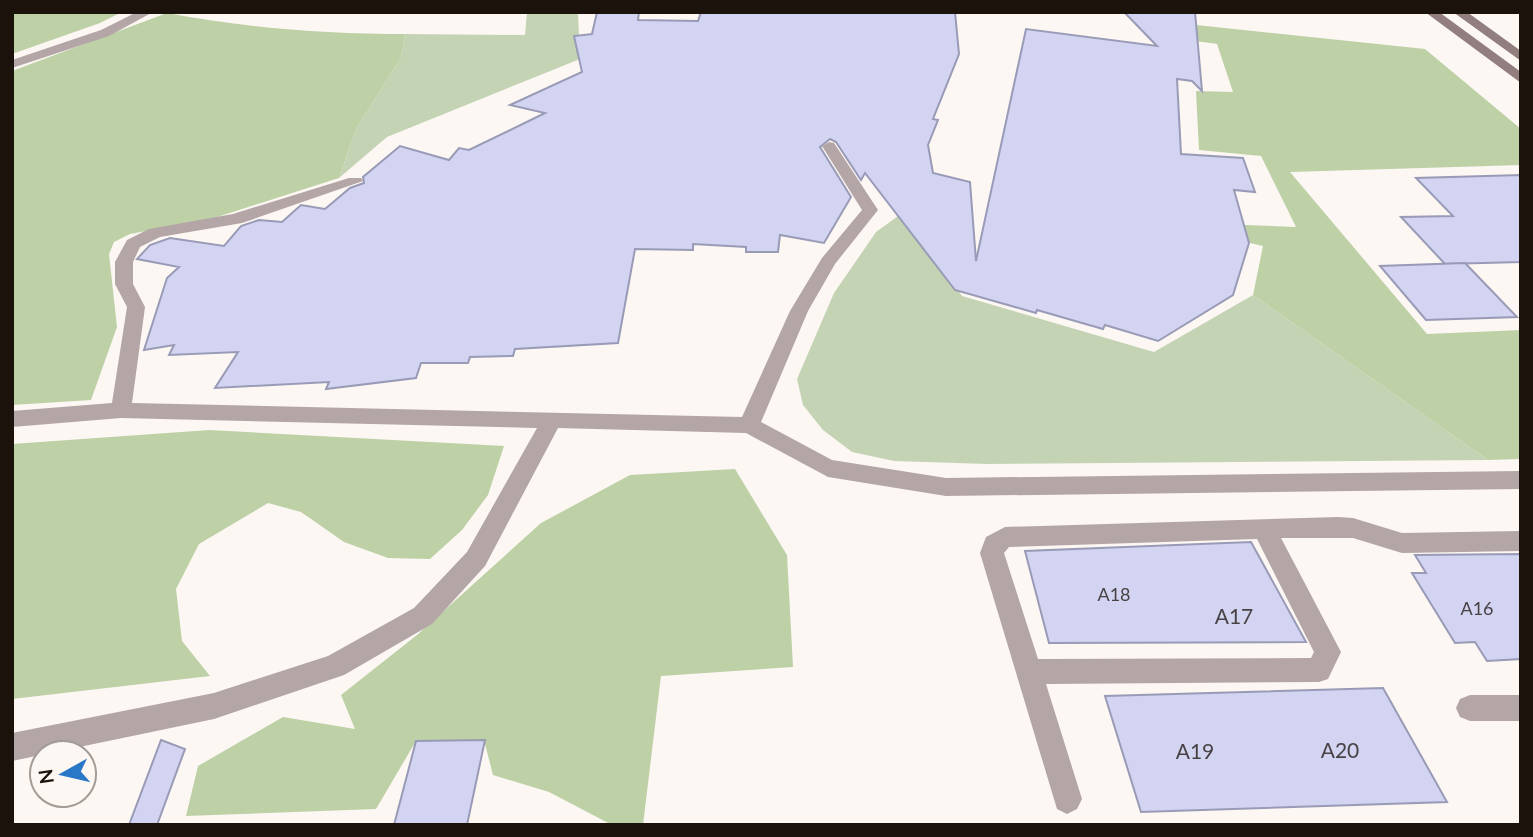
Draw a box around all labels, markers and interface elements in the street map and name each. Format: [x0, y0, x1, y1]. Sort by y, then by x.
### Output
house number: A18 [1097, 583, 1131, 605]
house number: A16 [1460, 597, 1494, 619]
house number: A17 [1215, 603, 1253, 628]
house number: A20 [1321, 737, 1359, 762]
house number: A19 [1176, 738, 1214, 763]
north arrow [28, 739, 98, 809]
text: N [33, 768, 58, 785]

